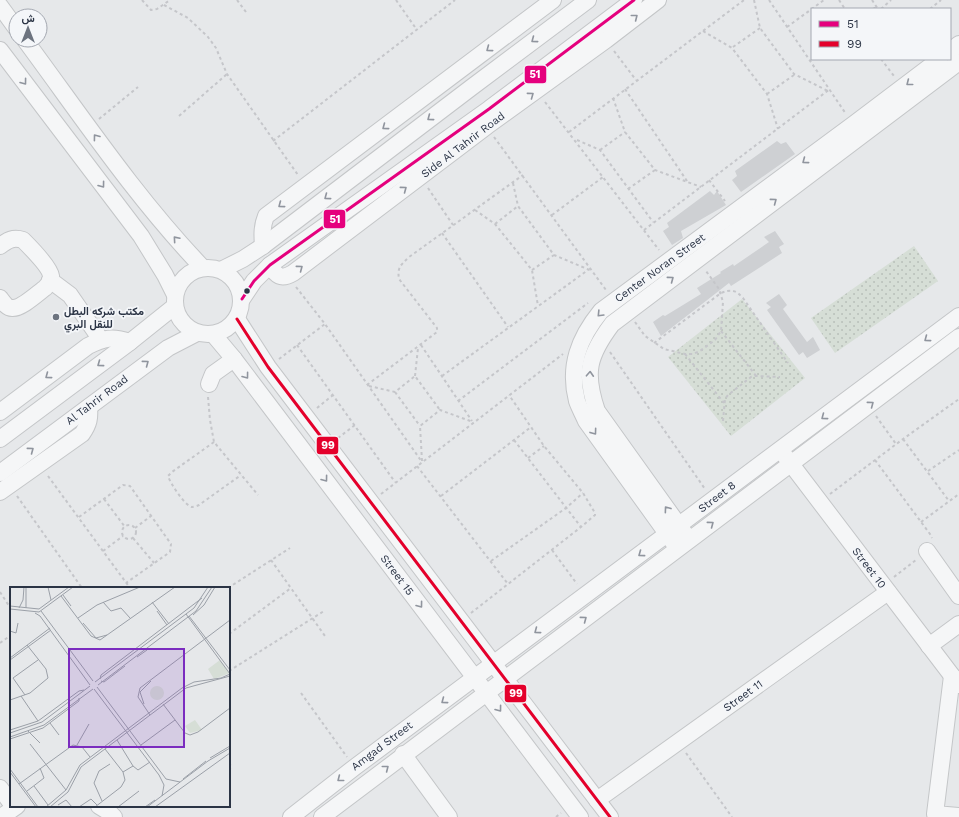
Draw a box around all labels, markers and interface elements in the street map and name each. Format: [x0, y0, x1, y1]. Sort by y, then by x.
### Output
north arrow [8, 8, 48, 48]
legend [811, 8, 951, 60]
text: ش [21, 12, 35, 25]
one-way arrow [631, 15, 638, 22]
text: 51 [847, 17, 859, 31]
one-way arrow [531, 35, 538, 43]
text: 99 [847, 37, 862, 51]
one-way arrow [486, 44, 493, 51]
line badge: 51 [524, 65, 547, 84]
text: 51 [529, 68, 541, 81]
one-way arrow [19, 77, 26, 84]
one-way arrow [906, 78, 913, 85]
one-way arrow [526, 92, 533, 99]
street label: Side Al Tahrir Road [419, 109, 507, 181]
one-way arrow [428, 114, 435, 121]
one-way arrow [382, 122, 389, 129]
one-way arrow [94, 134, 101, 141]
one-way arrow [802, 156, 809, 163]
one-way arrow [98, 181, 105, 188]
one-way arrow [400, 187, 407, 194]
one-way arrow [324, 192, 331, 199]
one-way arrow [770, 198, 777, 205]
one-way arrow [278, 200, 285, 207]
line badge: 51 [323, 209, 346, 229]
text: 51 [329, 213, 341, 226]
street label: Center Noran Street [612, 231, 708, 305]
one-way arrow [174, 237, 181, 244]
one-way arrow [296, 265, 303, 272]
one-way arrow [666, 277, 673, 284]
unlabelled marker [242, 286, 252, 296]
place label: مكتب شركه البطل للنقل البري [64, 305, 144, 333]
one-way arrow [597, 309, 605, 317]
marker: مكتب شركه البطل للنقل البري [51, 312, 61, 322]
one-way arrow [925, 334, 932, 341]
one-way arrow [98, 359, 105, 366]
one-way arrow [142, 361, 149, 368]
one-way arrow [242, 371, 249, 378]
one-way arrow [586, 371, 594, 377]
one-way arrow [45, 372, 52, 379]
street label: Al Tahrir Road [63, 372, 131, 428]
one-way arrow [866, 401, 873, 408]
one-way arrow [821, 412, 828, 419]
one-way arrow [589, 428, 596, 435]
line badge: 99 [316, 436, 339, 455]
text: 99 [321, 439, 335, 452]
one-way arrow [27, 447, 34, 454]
one-way arrow [320, 475, 327, 482]
street label: Street 8 [696, 479, 739, 515]
one-way arrow [664, 506, 671, 513]
one-way arrow [707, 521, 714, 529]
street label: Street 10 [849, 545, 889, 591]
one-way arrow [638, 549, 645, 556]
street label: Street 15 [378, 552, 416, 598]
inset map [10, 587, 230, 807]
one-way arrow [415, 601, 422, 608]
one-way arrow [580, 616, 587, 623]
one-way arrow [534, 626, 541, 633]
street label: Street 11 [721, 677, 765, 715]
line badge: 99 [504, 684, 527, 703]
text: 99 [509, 687, 523, 700]
one-way arrow [441, 696, 448, 703]
one-way arrow [494, 705, 501, 712]
street label: Amgad Street [349, 718, 416, 773]
one-way arrow [382, 765, 389, 772]
one-way arrow [337, 774, 344, 781]

